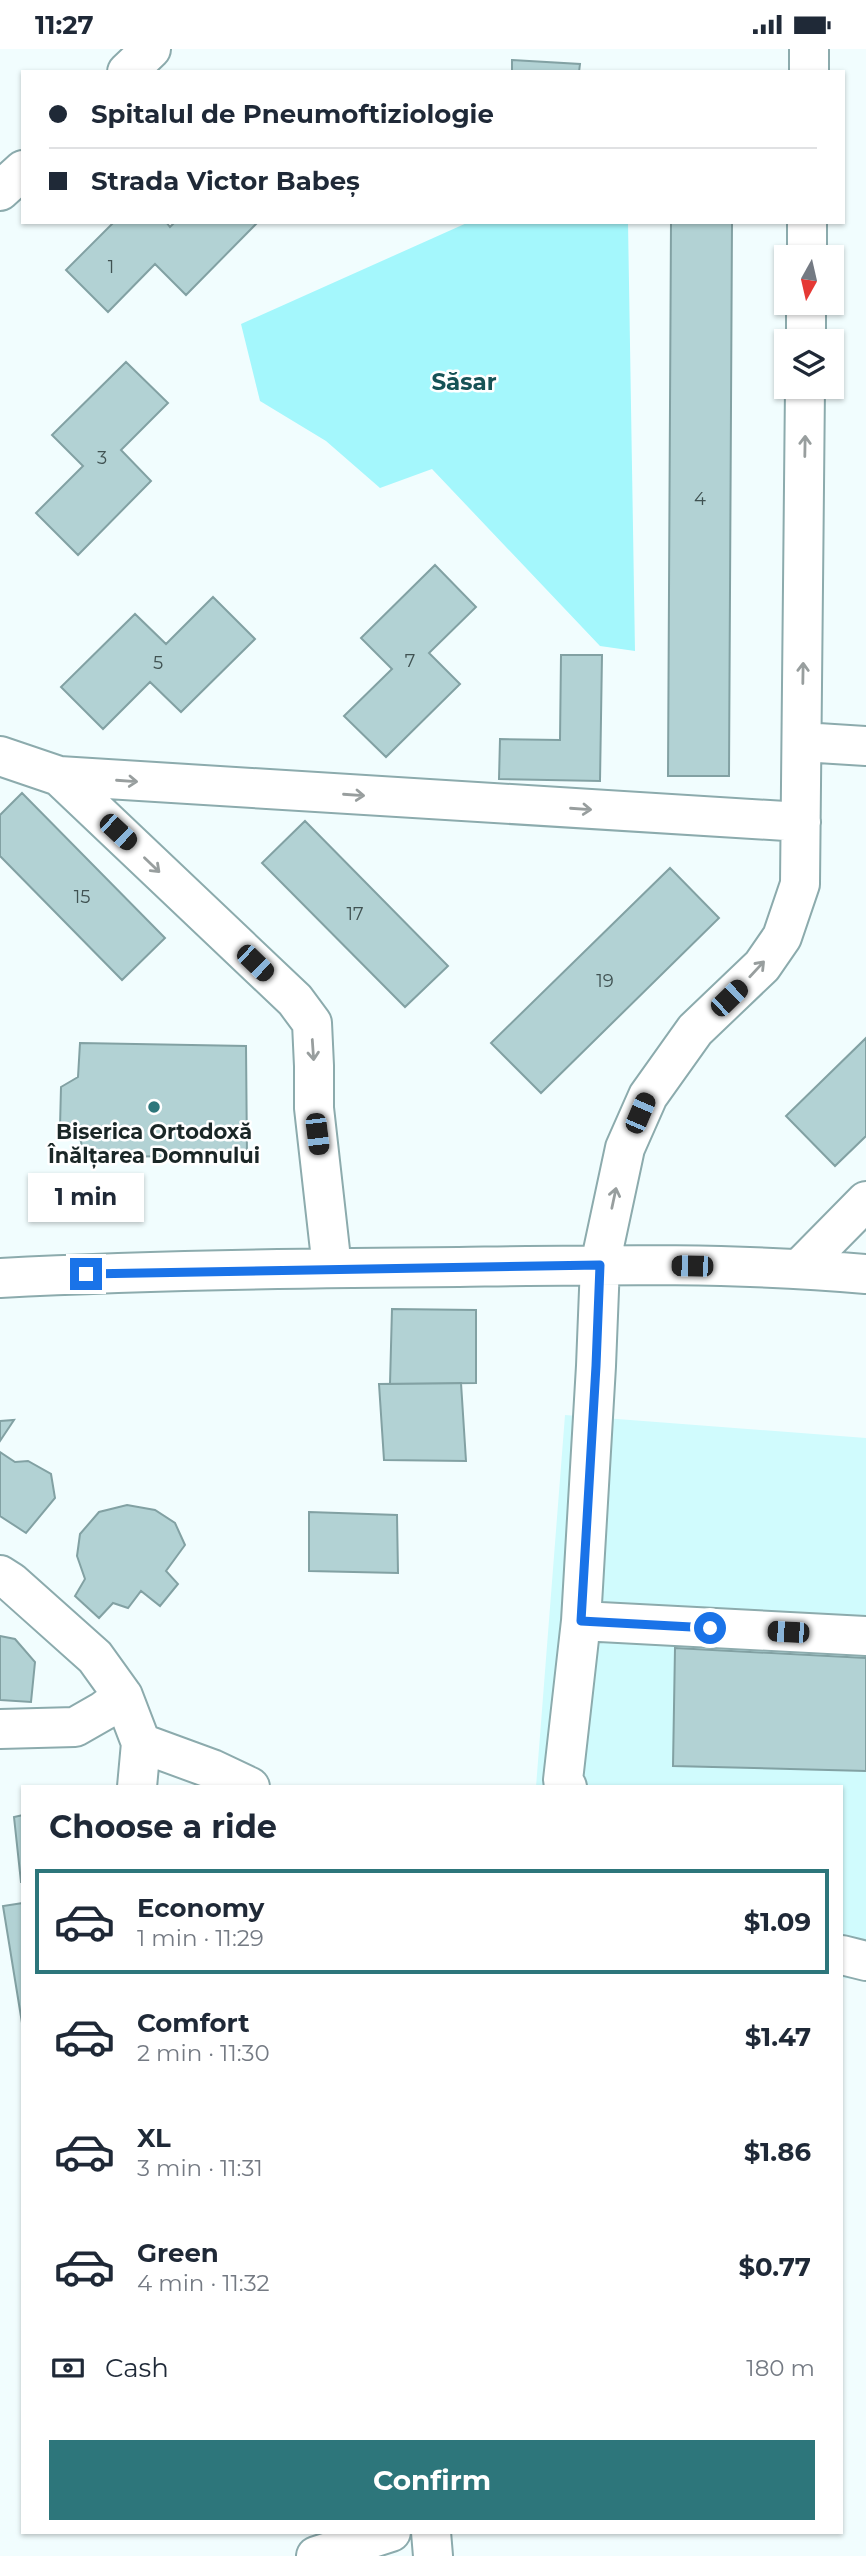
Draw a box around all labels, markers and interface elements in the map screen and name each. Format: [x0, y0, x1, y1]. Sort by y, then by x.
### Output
text: 11:27 [35, 9, 94, 41]
text: Spitalul de Pneumoftiziologie [91, 98, 494, 130]
text: Strada Victor Babeș [91, 165, 360, 197]
north arrow [774, 245, 844, 315]
map controls [774, 245, 844, 399]
house number: 1 [108, 256, 114, 278]
button: layers [774, 329, 844, 399]
district label: Săsar [431, 368, 497, 396]
one-way arrow [798, 435, 812, 458]
house number: 3 [97, 447, 107, 469]
house number: 4 [694, 488, 706, 510]
house number: 7 [405, 650, 415, 672]
house number: 5 [153, 652, 163, 674]
one-way arrow [796, 662, 809, 685]
one-way arrow [115, 774, 138, 787]
one-way arrow [343, 788, 366, 801]
one-way arrow [570, 802, 593, 815]
car [96, 810, 141, 854]
one-way arrow [143, 856, 160, 873]
house number: 15 [74, 886, 90, 908]
house number: 17 [346, 903, 364, 925]
car [233, 941, 278, 985]
one-way arrow [749, 961, 766, 978]
house number: 19 [596, 970, 614, 992]
car [707, 976, 752, 1020]
one-way arrow [307, 1038, 320, 1061]
car [623, 1090, 658, 1136]
marker: Biserica Ortodoxă Înălțarea Domnului [146, 1099, 162, 1115]
car [305, 1112, 330, 1156]
place label: Biserica Ortodoxă Înălțarea Domnului [47, 1119, 260, 1169]
callout: 1 min [28, 1173, 144, 1221]
text: 1 min [55, 1183, 117, 1211]
one-way arrow [608, 1187, 622, 1210]
car [671, 1255, 714, 1277]
route end [70, 1258, 102, 1290]
route start [694, 1612, 726, 1644]
car [767, 1620, 810, 1644]
text: Choose a ride [49, 1807, 277, 1846]
icon: car [53, 1890, 116, 1953]
text: Economy [137, 1892, 264, 1924]
text: $1.09 [744, 1906, 811, 1938]
text: 1 min · 11:29 [137, 1924, 264, 1952]
icon: car [53, 2005, 116, 2068]
text: Comfort [137, 2007, 249, 2039]
text: $1.47 [745, 2021, 811, 2053]
text: 2 min · 11:30 [137, 2039, 270, 2067]
icon: car [53, 2120, 116, 2183]
text: XL [137, 2122, 171, 2154]
text: $1.86 [744, 2136, 811, 2168]
text: 3 min · 11:31 [137, 2154, 263, 2182]
icon: car [53, 2235, 116, 2298]
text: Green [137, 2237, 219, 2269]
text: $0.77 [738, 2251, 811, 2283]
text: 4 min · 11:32 [137, 2269, 270, 2297]
icon: cash [49, 2349, 87, 2387]
text: Cash [105, 2352, 169, 2384]
text: 180 m [746, 2354, 815, 2382]
button: Confirm [49, 2440, 815, 2520]

